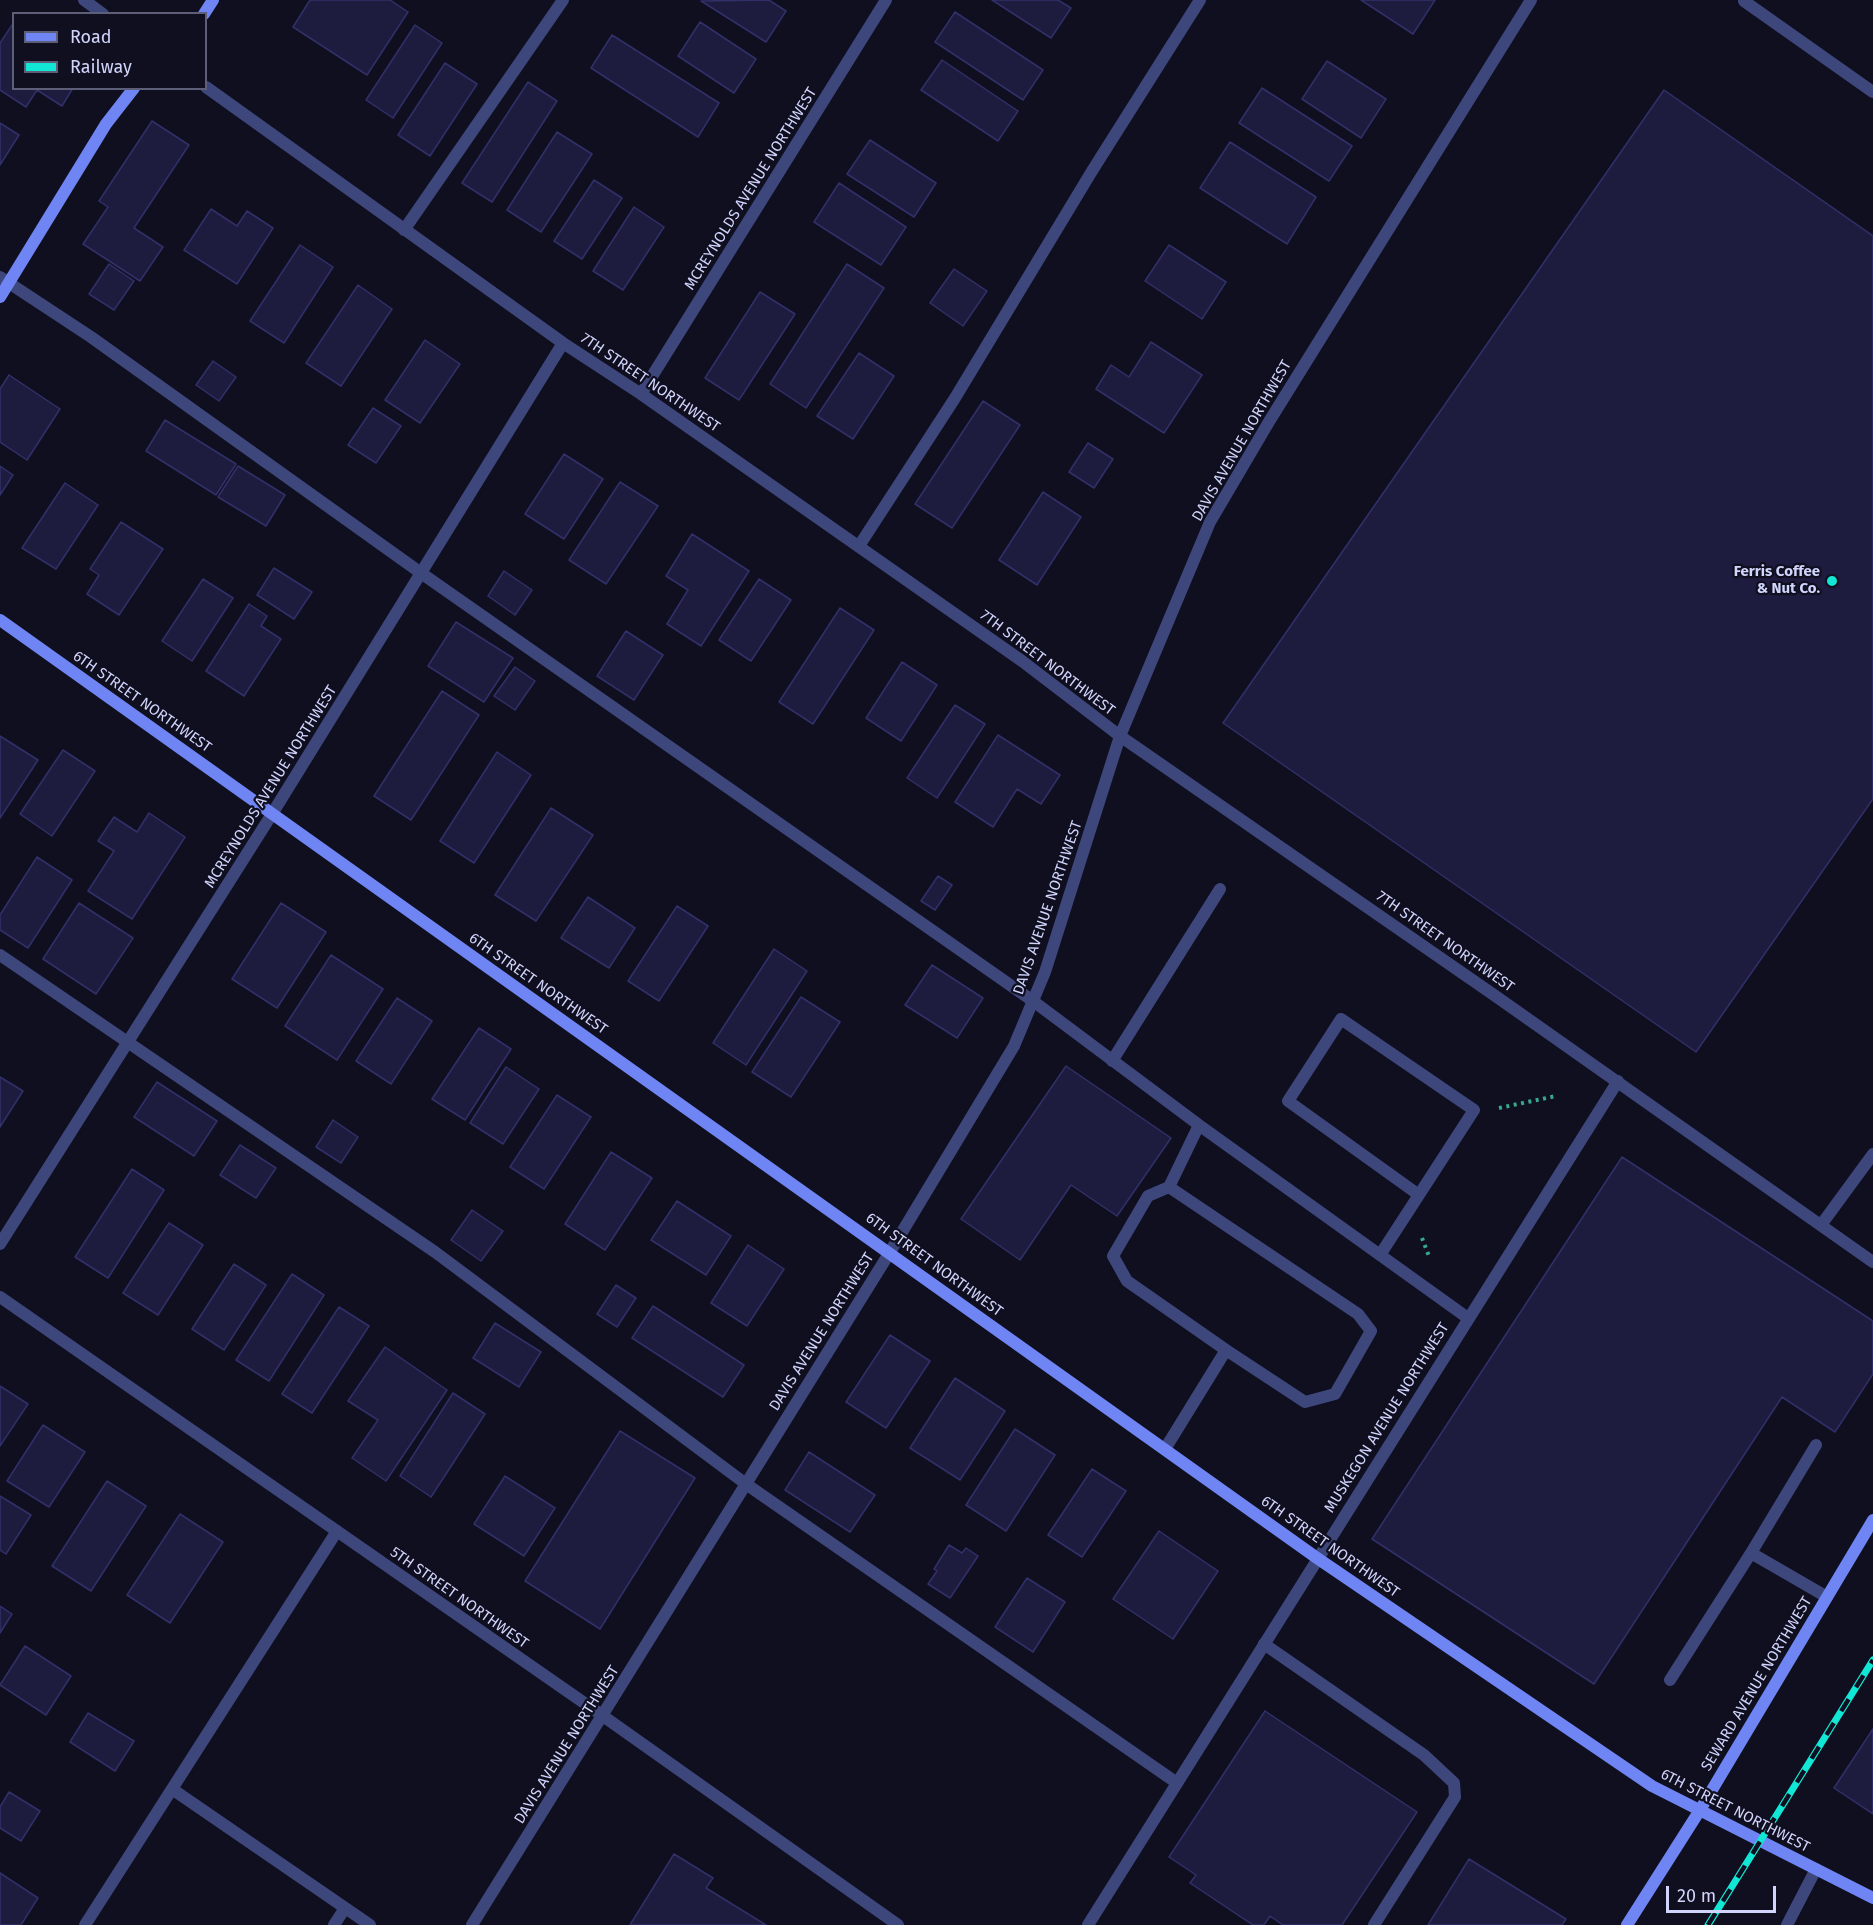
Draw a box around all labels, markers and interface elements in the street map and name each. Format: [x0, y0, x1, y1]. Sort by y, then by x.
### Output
legend [12, 12, 207, 90]
text: Road [70, 26, 112, 48]
text: Railway [70, 56, 132, 78]
street label: MCREYNOLDS AVENUE NORTHWEST [681, 84, 821, 294]
street label: 7TH STREET NORTHWEST [577, 330, 723, 436]
street label: DAVIS AVENUE NORTHWEST [1188, 357, 1296, 525]
place label: Ferris Coffee & Nut Co. [1734, 563, 1820, 598]
marker: Ferris Coffee & Nut Co. [1825, 574, 1839, 588]
street label: 7TH STREET NORTHWEST [976, 606, 1118, 720]
street label: 6TH STREET NORTHWEST [69, 647, 215, 757]
street label: MCREYNOLDS AVENUE NORTHWEST [201, 682, 341, 892]
street label: DAVIS AVENUE NORTHWEST [1010, 819, 1086, 997]
street label: 7TH STREET NORTHWEST [1373, 888, 1517, 996]
street label: 6TH STREET NORTHWEST [465, 929, 611, 1039]
street label: 6TH STREET NORTHWEST [862, 1209, 1006, 1321]
street label: DAVIS AVENUE NORTHWEST [766, 1250, 878, 1414]
street label: MUSKEGON AVENUE NORTHWEST [1321, 1320, 1453, 1516]
street label: 6TH STREET NORTHWEST [1257, 1492, 1403, 1602]
street label: 5TH STREET NORTHWEST [386, 1543, 532, 1653]
street label: SEWARD AVENUE NORTHWEST [1698, 1594, 1816, 1774]
street label: DAVIS AVENUE NORTHWEST [511, 1663, 623, 1827]
street label: 6TH STREET NORTHWEST [1657, 1766, 1813, 1856]
scale bar [1669, 1874, 1778, 1912]
text: 20 m [1677, 1885, 1716, 1907]

